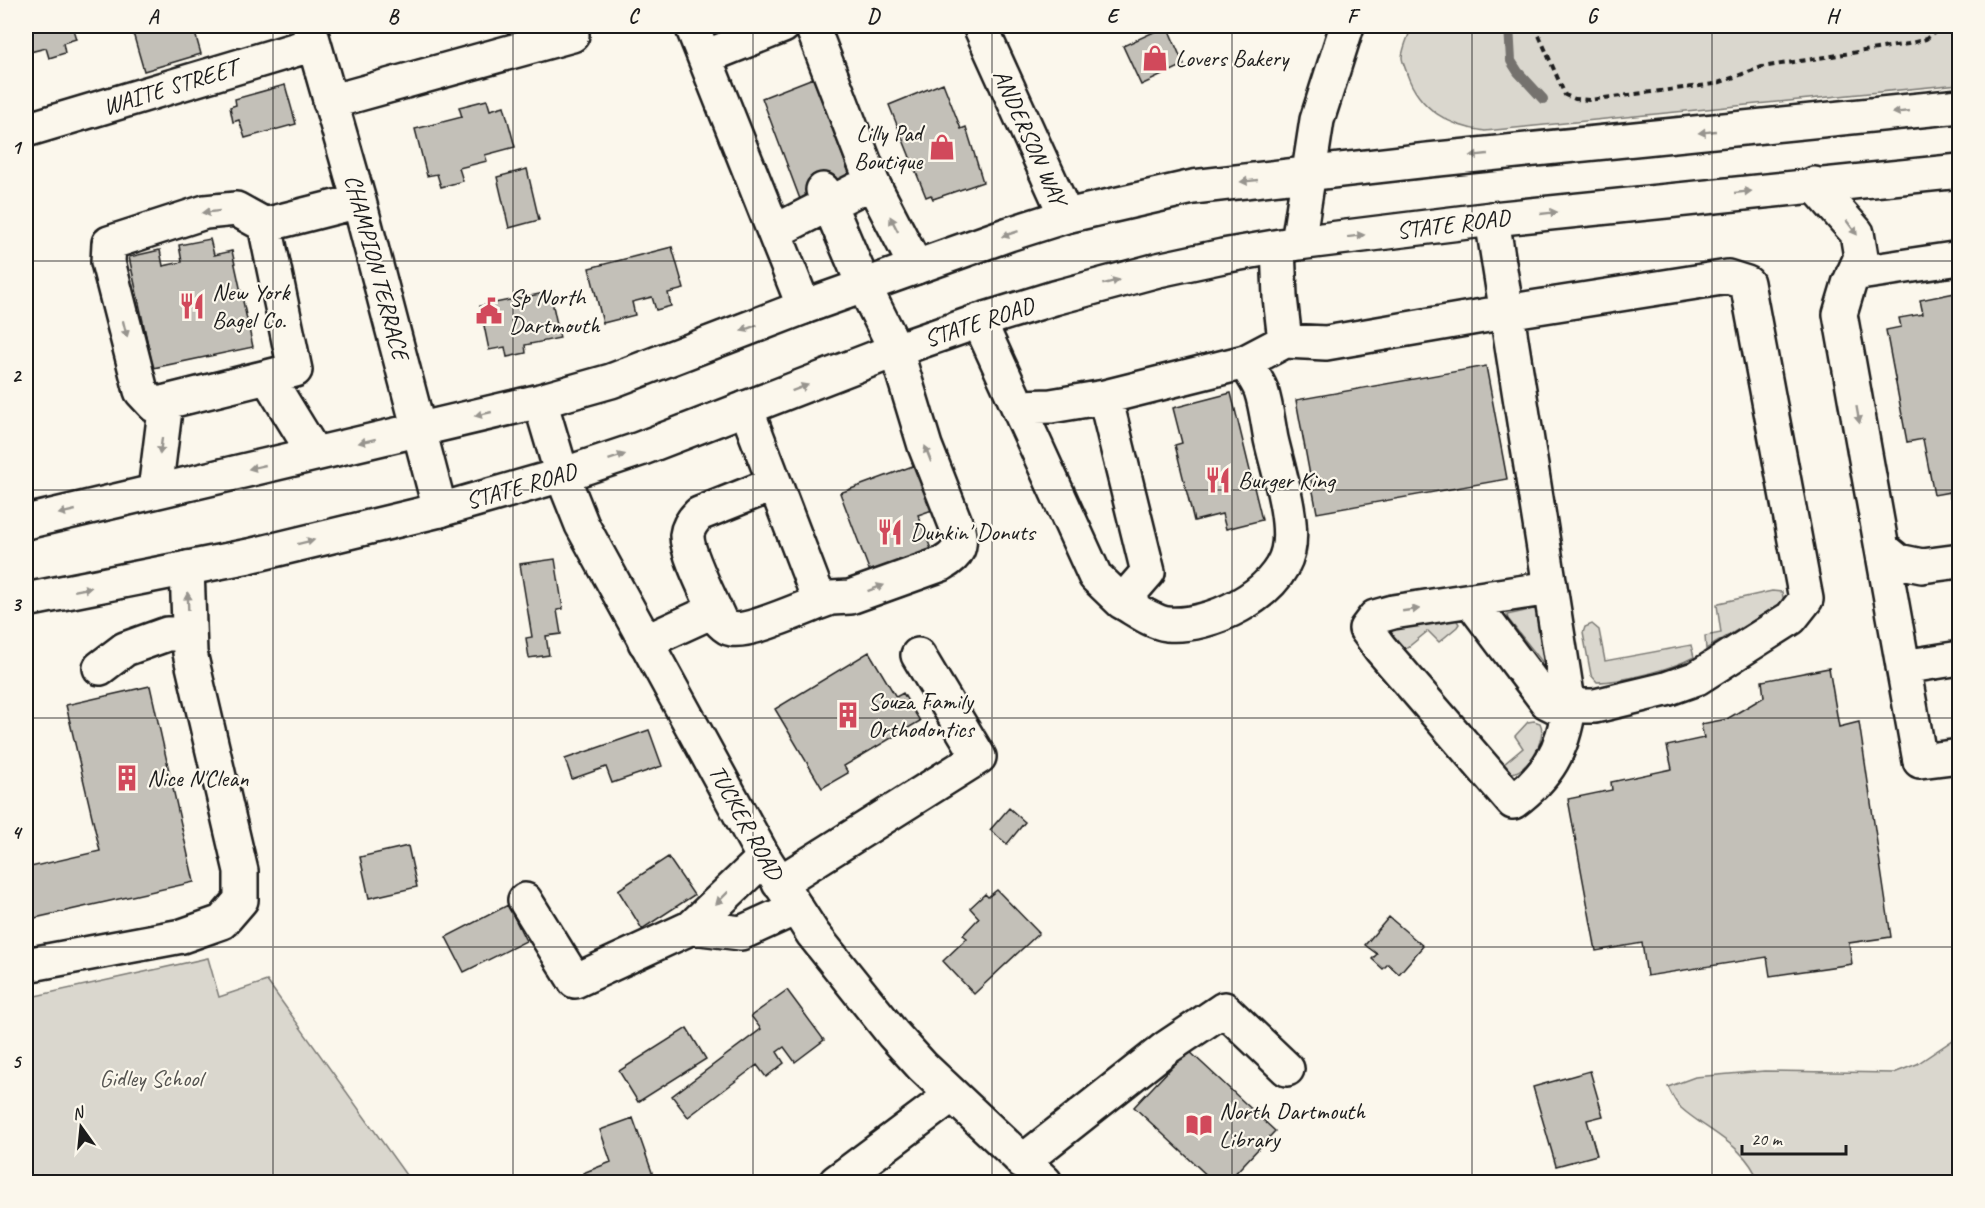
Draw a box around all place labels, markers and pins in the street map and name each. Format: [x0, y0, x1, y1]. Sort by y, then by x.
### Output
shop icon: Lovers Bakery [1140, 43, 1170, 73]
place label: Lovers Bakery [1175, 43, 1290, 73]
place label: Lilly Pad Boutique [854, 118, 926, 176]
shop icon: Lilly Pad Boutique [927, 132, 957, 162]
place label: New York Bagel Co. [212, 277, 291, 335]
place label: Sp North Dartmouth [509, 282, 601, 340]
restaurant icon: New York Bagel Co. [177, 291, 207, 321]
public building icon: Sp North Dartmouth [474, 296, 504, 326]
restaurant icon: Burger King [1203, 465, 1233, 495]
place label: Burger King [1238, 465, 1337, 495]
restaurant icon: Dunkin' Donuts [875, 517, 905, 547]
place label: Dunkin' Donuts [910, 517, 1036, 547]
place label: Souza Family Orthodontics [868, 686, 976, 744]
building icon: Souza Family Orthodontics [833, 700, 863, 730]
building icon: Nice N'Clean [112, 763, 142, 793]
place label: Nice N'Clean [147, 763, 249, 793]
place label: North Dartmouth Library [1219, 1096, 1366, 1154]
library icon: North Dartmouth Library [1184, 1110, 1214, 1140]

